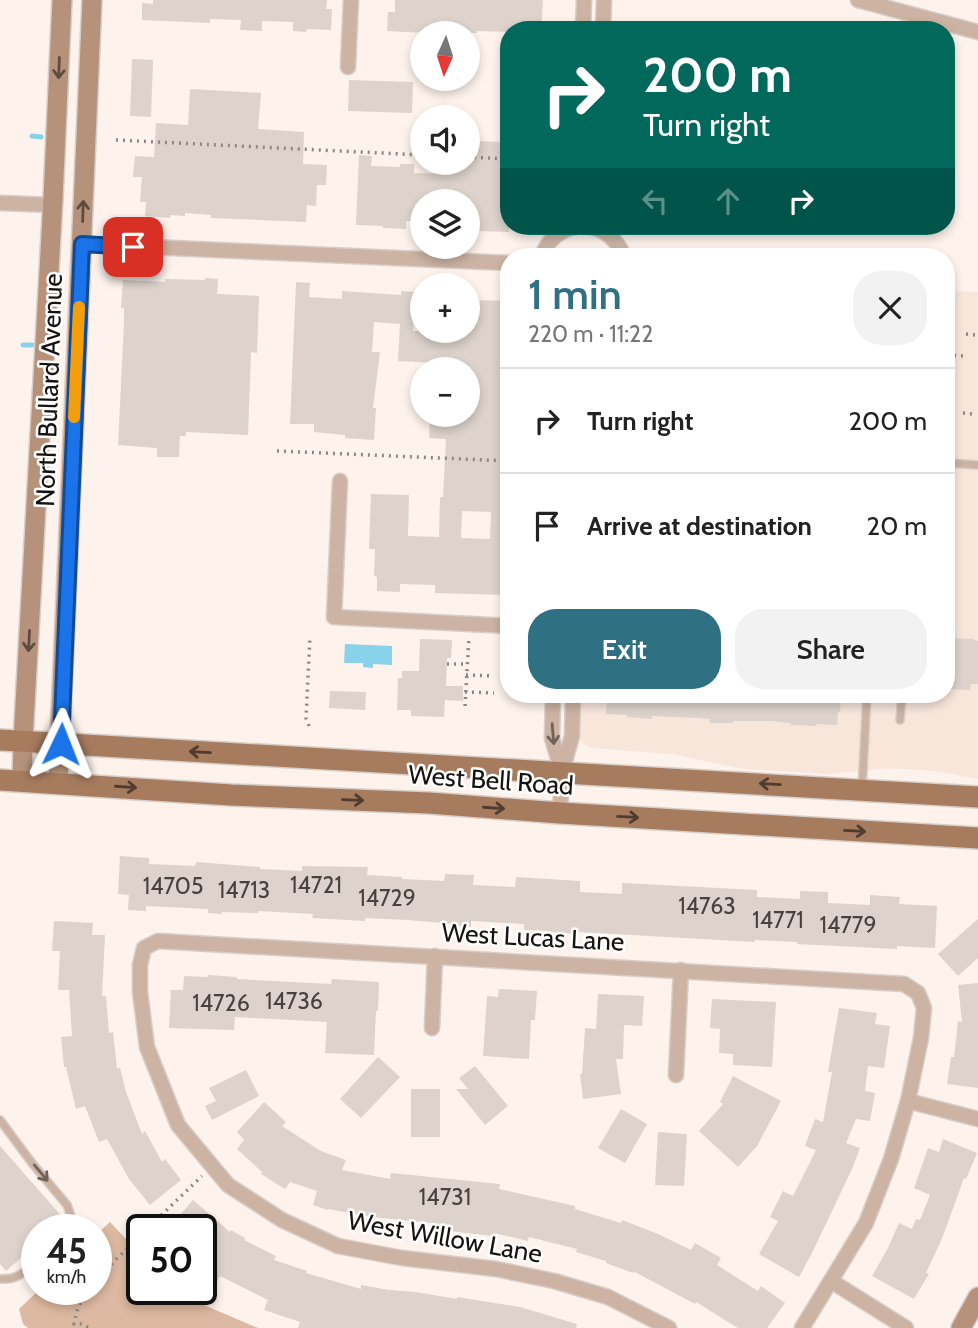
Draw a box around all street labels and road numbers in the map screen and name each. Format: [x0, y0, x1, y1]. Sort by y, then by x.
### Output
street label: North Bullard Avenue [29, 273, 69, 507]
street label: West Bell Road [407, 758, 575, 802]
street label: West Lucas Lane [441, 916, 625, 958]
street label: West Willow Lane [345, 1204, 545, 1270]

